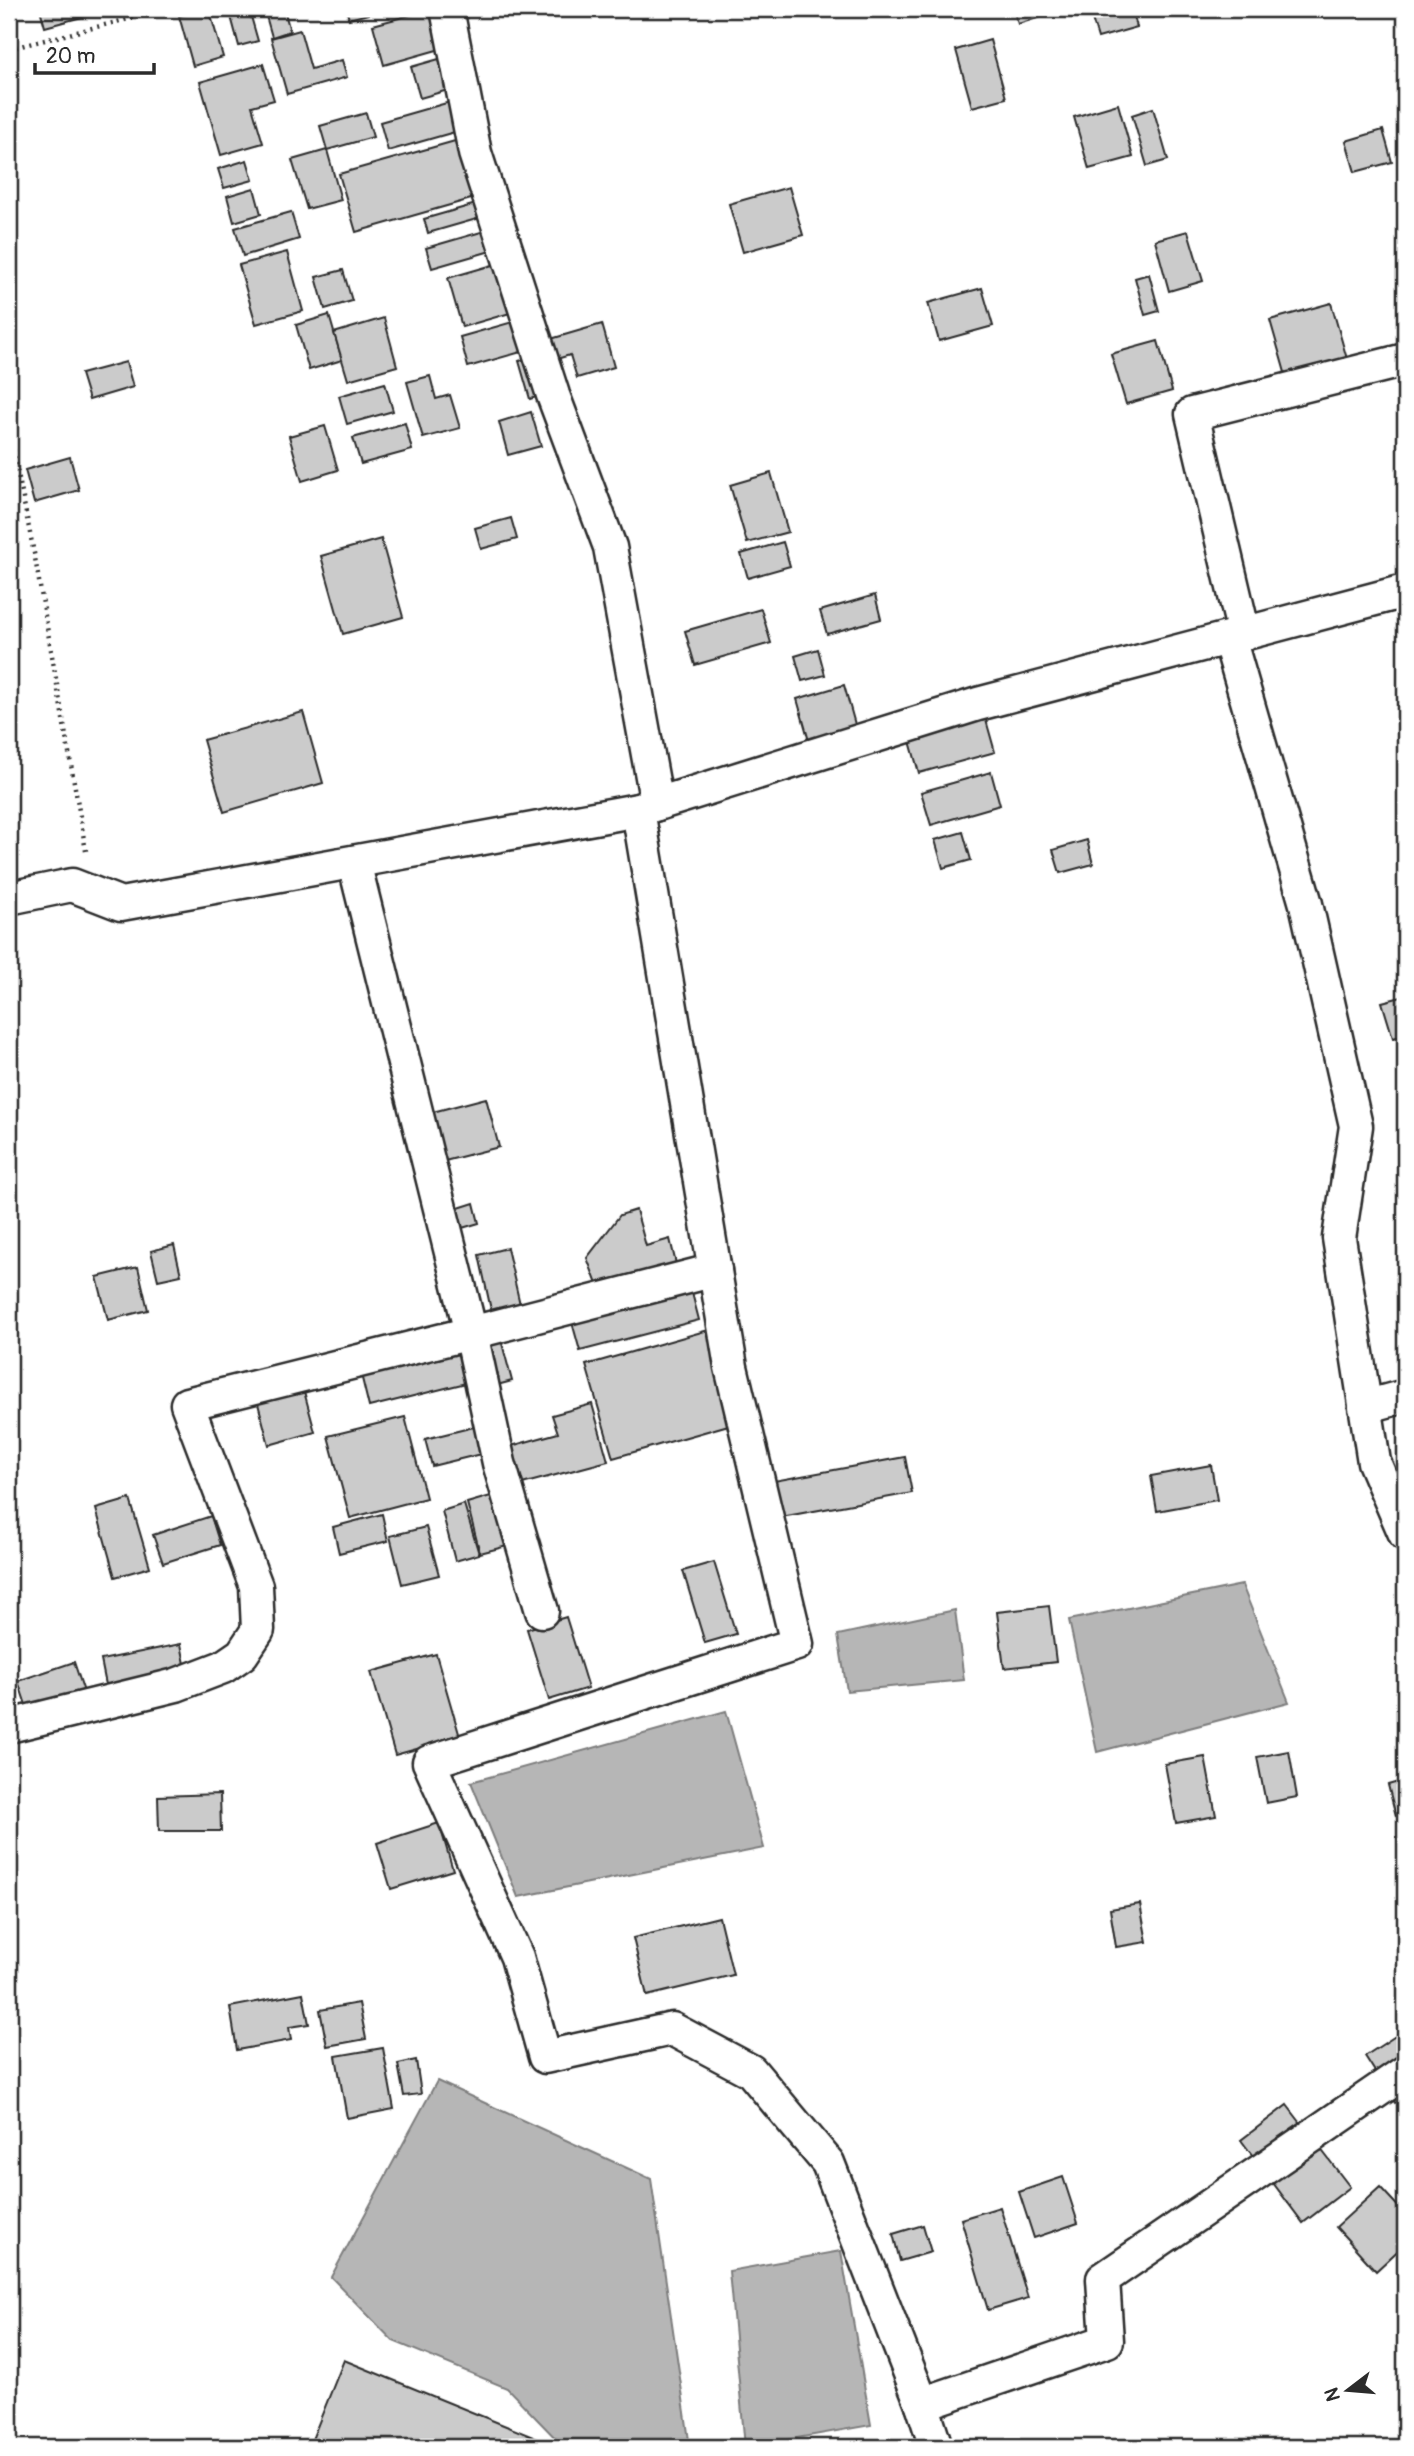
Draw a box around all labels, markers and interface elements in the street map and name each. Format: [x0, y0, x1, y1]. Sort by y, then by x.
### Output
scale bar [35, 32, 154, 76]
text: 20 m [46, 43, 95, 70]
north arrow [1312, 2354, 1382, 2424]
text: N [1319, 2385, 1346, 2404]

